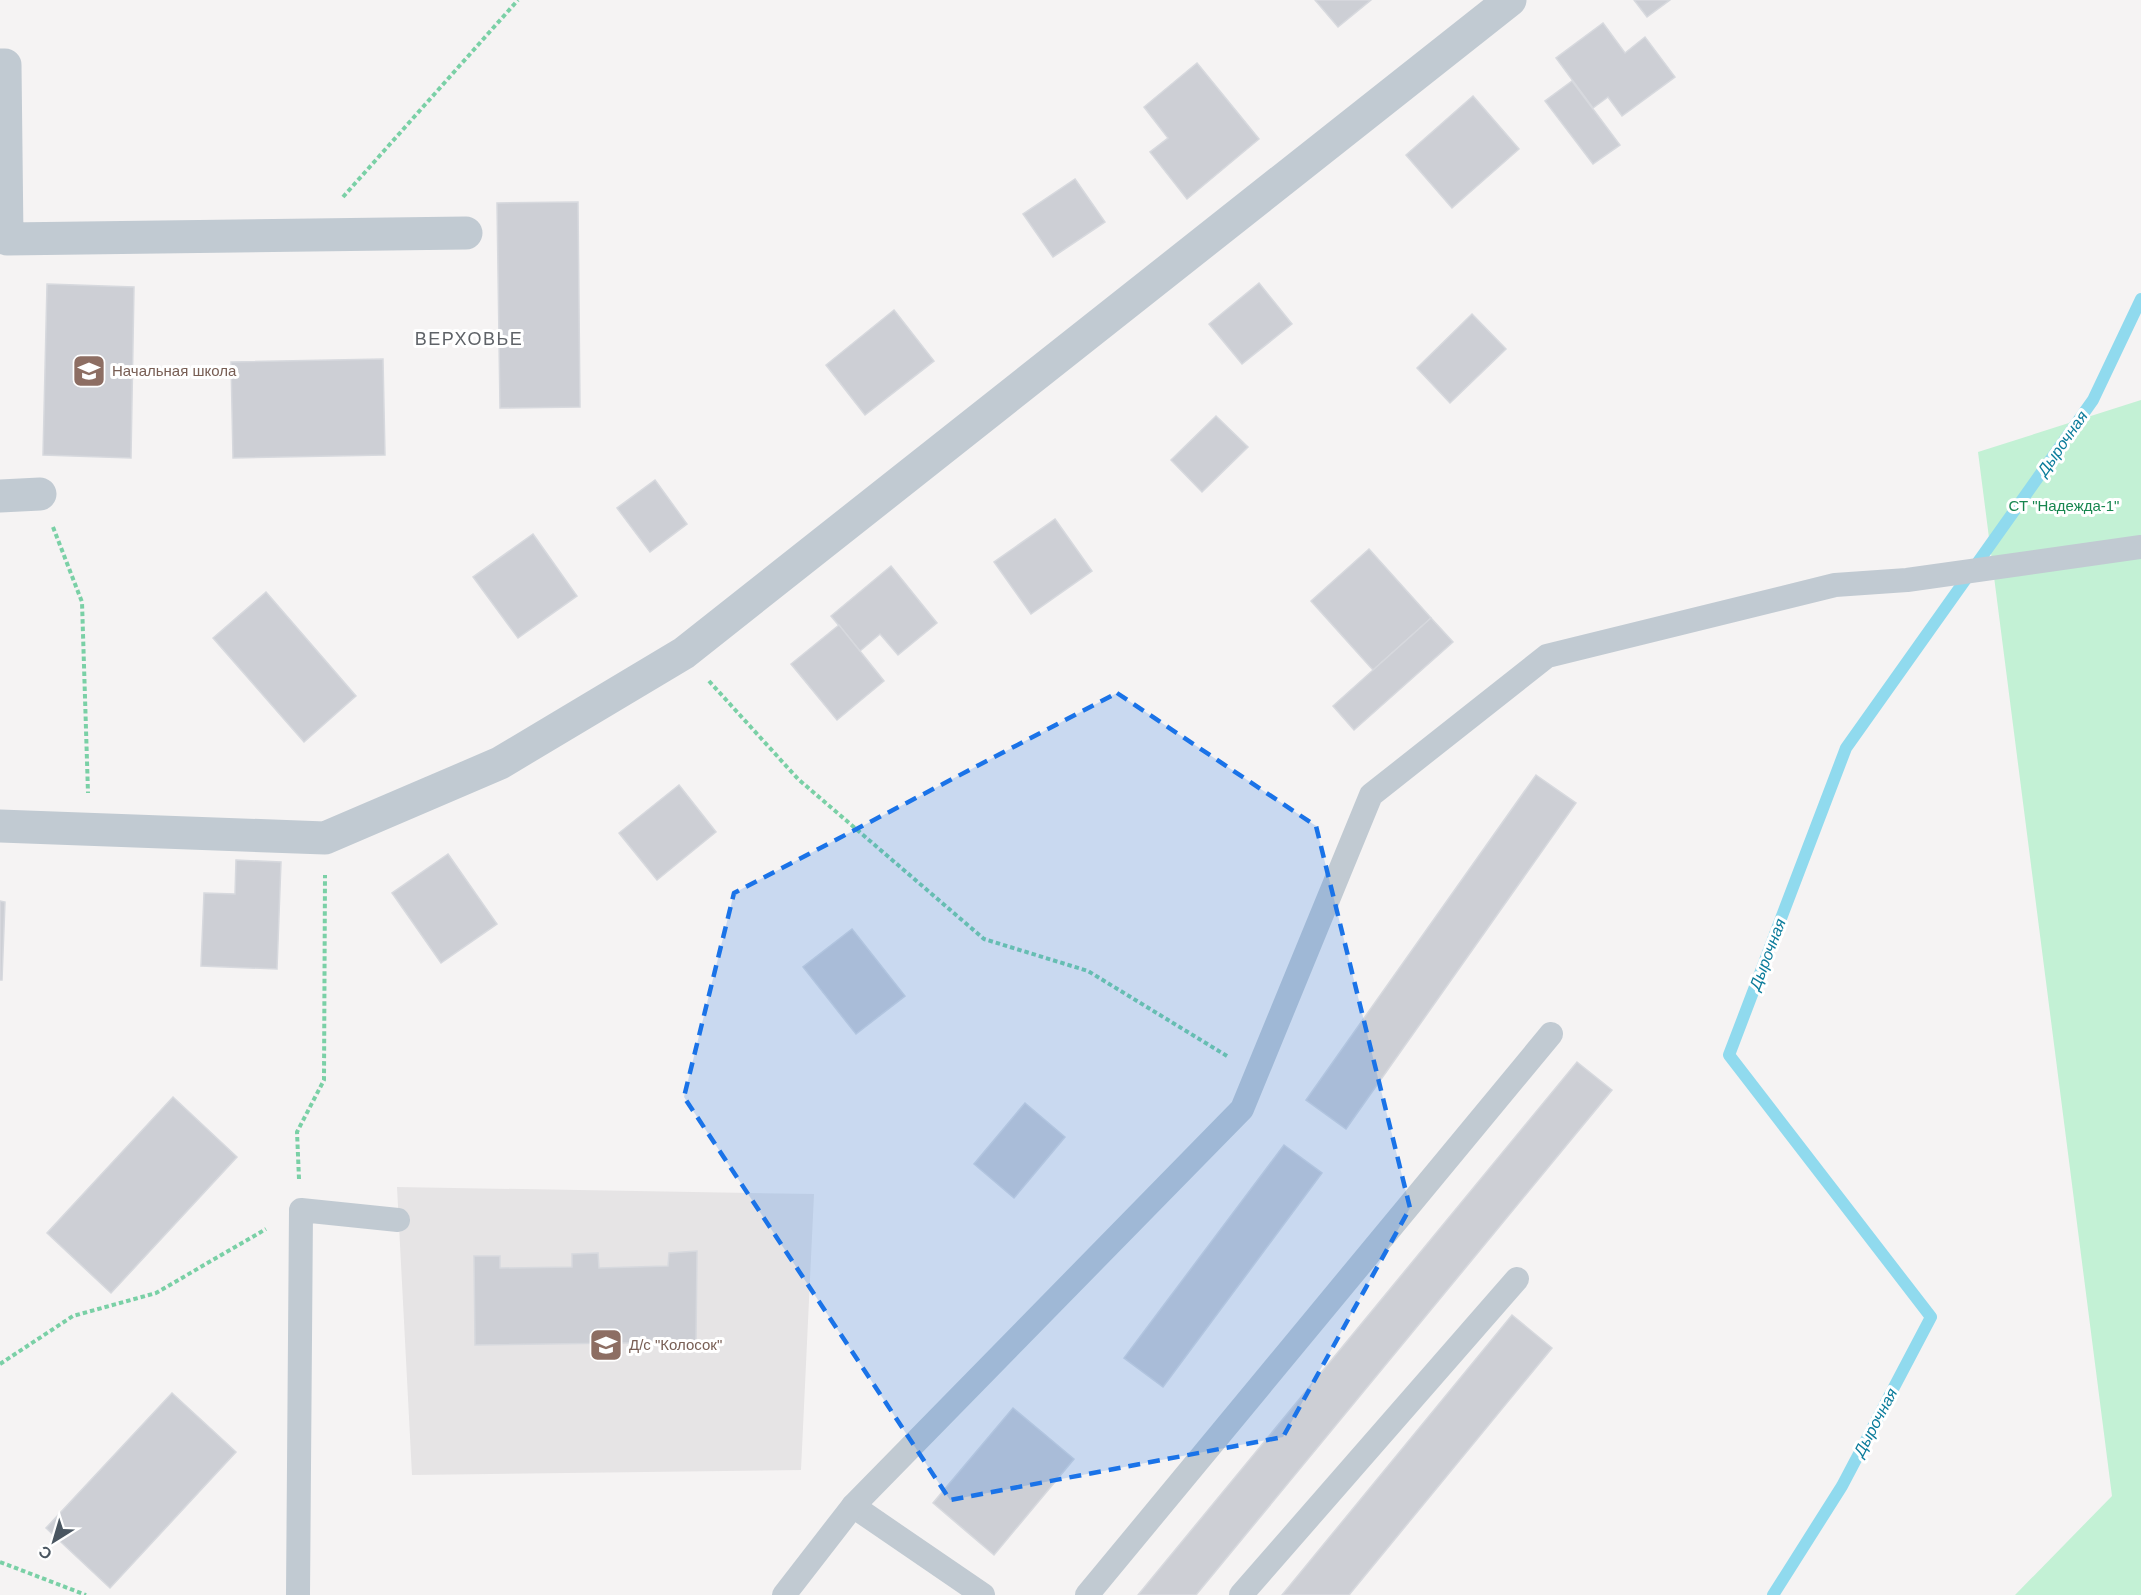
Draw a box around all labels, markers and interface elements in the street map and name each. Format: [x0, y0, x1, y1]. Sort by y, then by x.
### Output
district label: ВЕРХОВЬЕ [415, 329, 523, 349]
school or university icon: Начальная школа [71, 353, 107, 389]
place label: Начальная школа [112, 362, 237, 379]
water label: Дырочная [2033, 407, 2091, 480]
park label: СТ "Надежда-1" [2009, 497, 2119, 514]
water label: Дырочная [1745, 916, 1789, 994]
school or university icon: Д/c "Колосок" [588, 1327, 624, 1363]
place label: Д/c "Колосок" [629, 1336, 722, 1353]
water label: Дырочная [1849, 1385, 1901, 1461]
north arrow [24, 1511, 84, 1571]
text: С [35, 1542, 55, 1563]

